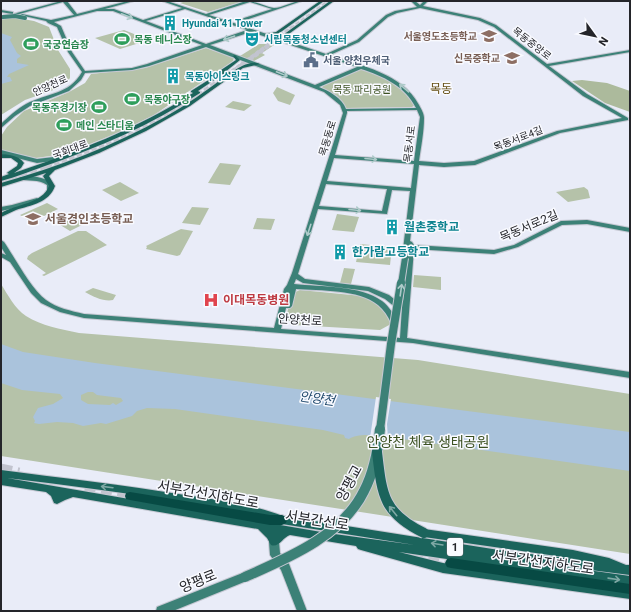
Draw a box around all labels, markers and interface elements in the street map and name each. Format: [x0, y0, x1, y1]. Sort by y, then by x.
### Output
one-way arrow [120, 12, 132, 20]
building icon: Hyundai 41 Tower [161, 14, 179, 32]
north arrow [575, 16, 615, 56]
place label: Hyundai 41 Tower [182, 18, 263, 29]
street label: 목동중앙로 [510, 25, 553, 62]
school or university icon: 서울영도초등학교 [480, 27, 498, 45]
sports icon: 목동 테니스장 [113, 30, 131, 48]
theatre icon: 시립목동청소년센터 [243, 30, 261, 48]
place label: 서울영도초등학교 [403, 30, 477, 42]
place label: 목동 테니스장 [134, 34, 192, 45]
one-way arrow [223, 34, 235, 42]
place label: 시립목동청소년센터 [264, 34, 347, 45]
text: N [595, 34, 611, 48]
sports icon: 국궁연습장 [22, 35, 40, 53]
place label: 국궁연습장 [43, 39, 89, 50]
school or university icon: 신목중학교 [503, 49, 521, 67]
public building icon: 서울 양천우체국 [302, 51, 320, 69]
place label: 신목중학교 [454, 52, 500, 64]
place label: 서울 양천우체국 [323, 54, 390, 66]
building icon: 목동아이스링크 [164, 67, 182, 85]
one-way arrow [276, 70, 288, 78]
place label: 목동아이스링크 [185, 71, 249, 82]
street label: 안양천로 [31, 73, 69, 98]
district label: 목동 [430, 82, 452, 96]
park label: 목동 파리공원 [333, 84, 391, 95]
one-way arrow [399, 84, 409, 93]
sports icon: 목동야구장 [123, 90, 141, 108]
place label: 목동야구장 [144, 94, 190, 105]
sports icon: 목동주경기장 [90, 98, 108, 116]
place label: 목동주경기장 [32, 102, 87, 113]
sports icon: 메인 스타디움 [55, 116, 73, 134]
street label: 목동동로 [317, 119, 338, 157]
place label: 메인 스타디움 [76, 120, 134, 131]
street label: 목동서로4길 [492, 124, 544, 153]
street label: 목동서로 [402, 125, 417, 163]
street label: 국회대로 [51, 138, 89, 161]
one-way arrow [364, 155, 377, 163]
one-way arrow [348, 207, 361, 214]
street label: 목동서로2길 [498, 207, 560, 245]
school or university icon: 서울경인초등학교 [24, 210, 42, 228]
place label: 서울경인초등학교 [45, 212, 133, 226]
building icon: 월촌중학교 [383, 218, 401, 236]
place label: 월촌중학교 [404, 220, 459, 234]
one-way arrow [305, 223, 312, 236]
building icon: 한가람고등학교 [331, 243, 349, 261]
place label: 한가람고등학교 [352, 245, 429, 259]
one-way arrow [397, 284, 405, 297]
hospital icon: 이대목동병원 [202, 291, 220, 309]
place label: 이대목동병원 [223, 293, 289, 307]
street label: 안양천로 [277, 311, 323, 329]
water label: 안양천 [298, 389, 337, 409]
park label: 안양천 체육 생태공원 [367, 434, 489, 450]
street label: 양평교 [333, 462, 365, 504]
street label: 서부간선지하도로 [156, 477, 260, 511]
one-way arrow [101, 483, 114, 491]
one-way arrow [388, 506, 397, 517]
street label: 서부간선로 [284, 507, 350, 533]
road number: 1 [447, 538, 463, 556]
one-way arrow [431, 540, 444, 548]
street label: 서부간선지하도로 [491, 547, 595, 577]
street label: 양평로 [177, 566, 219, 596]
one-way arrow [607, 575, 620, 583]

